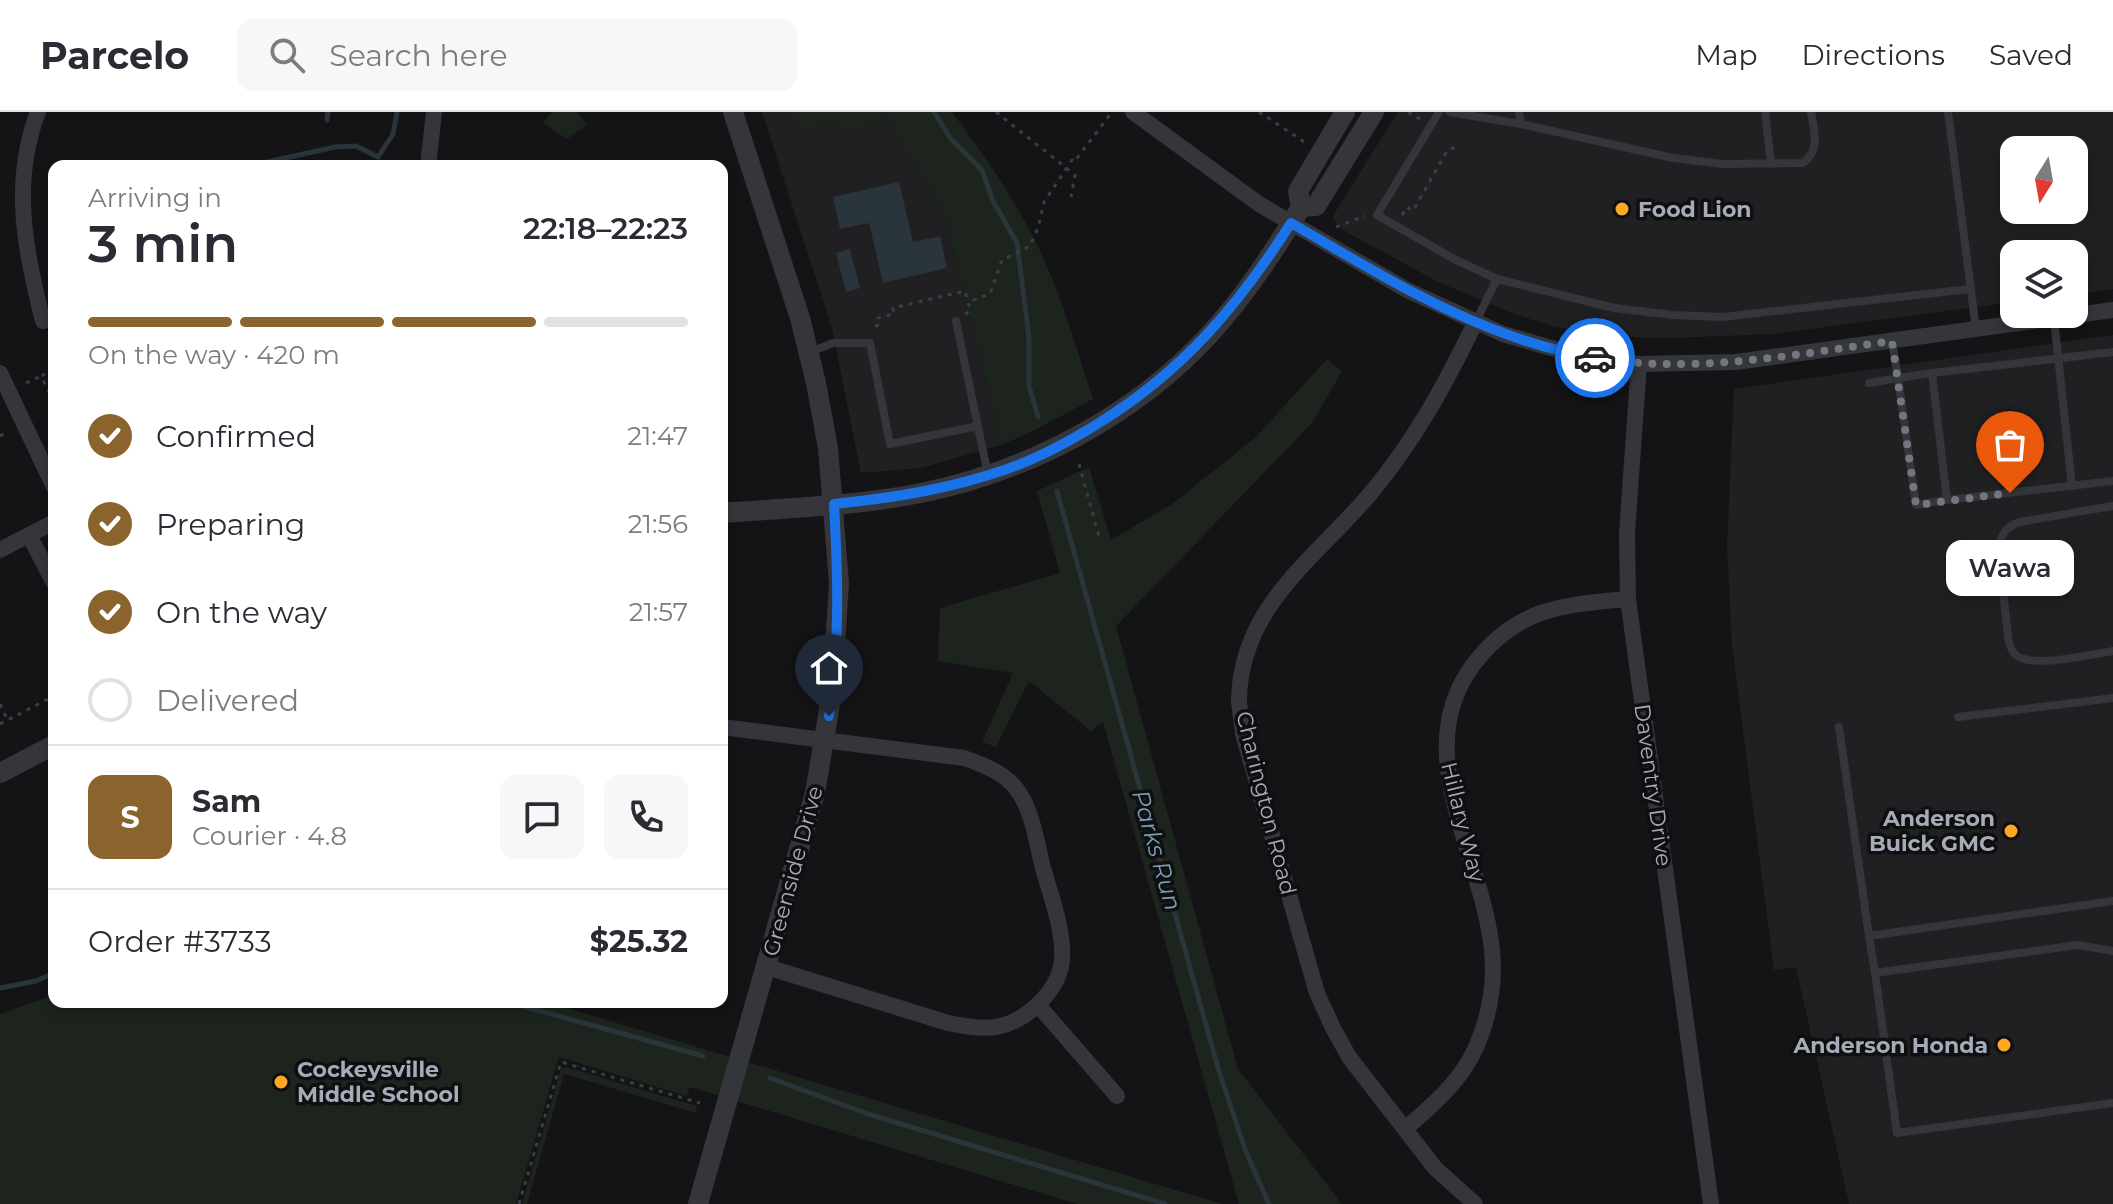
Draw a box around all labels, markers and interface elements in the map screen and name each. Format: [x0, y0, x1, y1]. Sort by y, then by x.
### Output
search box [237, 19, 797, 91]
text: Parcelo [40, 32, 189, 79]
icon: search [265, 33, 309, 77]
text: Search here [329, 37, 508, 74]
text: Map [1695, 38, 1757, 72]
text: Directions [1801, 38, 1945, 72]
text: Saved [1989, 38, 2073, 72]
north arrow [2000, 136, 2088, 224]
map controls [2000, 136, 2088, 328]
text: Arriving in [88, 182, 222, 214]
place label: Food Lion [1638, 196, 1752, 223]
marker: Food Lion [1613, 200, 1631, 218]
text: 22:18–22:23 [523, 210, 688, 247]
text: 3 min [88, 212, 238, 275]
button: layers [2000, 240, 2088, 328]
courier [1555, 318, 1635, 398]
icon: car [1573, 336, 1617, 380]
text: On the way · 420 m [88, 339, 340, 371]
pin [1976, 411, 2044, 493]
icon: check [88, 414, 132, 458]
text: Confirmed [156, 418, 316, 455]
text: 21:47 [627, 420, 688, 452]
icon: bag [1988, 423, 2032, 467]
icon: check [88, 502, 132, 546]
text: Preparing [156, 506, 305, 543]
text: 21:56 [628, 508, 688, 540]
callout: Wawa [1946, 541, 2074, 597]
text: Wawa [1969, 552, 2051, 584]
icon: check [88, 590, 132, 634]
text: On the way [156, 594, 327, 631]
text: 21:57 [629, 596, 688, 628]
pin [795, 634, 863, 716]
icon: home [807, 646, 851, 690]
text: Delivered [156, 682, 299, 719]
street label: Daventry Drive [1628, 702, 1678, 868]
street label: Charington Road [1230, 708, 1302, 898]
street label: Hillary Way [1435, 759, 1491, 885]
button: chat [500, 775, 584, 859]
button: phone [604, 775, 688, 859]
text: Sam [192, 783, 261, 820]
street label: Greenside Drive [757, 783, 829, 959]
water label: Parks Run [1126, 786, 1188, 914]
text: S [120, 799, 140, 836]
place label: Anderson Buick GMC [1869, 805, 1995, 857]
text: Courier · 4.8 [192, 820, 347, 852]
marker: Anderson Buick GMC [2002, 822, 2020, 840]
text: Order #3733 [88, 923, 272, 960]
text: $25.32 [590, 923, 688, 960]
place label: Anderson Honda [1792, 1032, 1988, 1059]
marker: Anderson Honda [1995, 1036, 2013, 1054]
place label: Cockeysville Middle School [297, 1056, 460, 1108]
marker: Cockeysville Middle School [272, 1073, 290, 1091]

